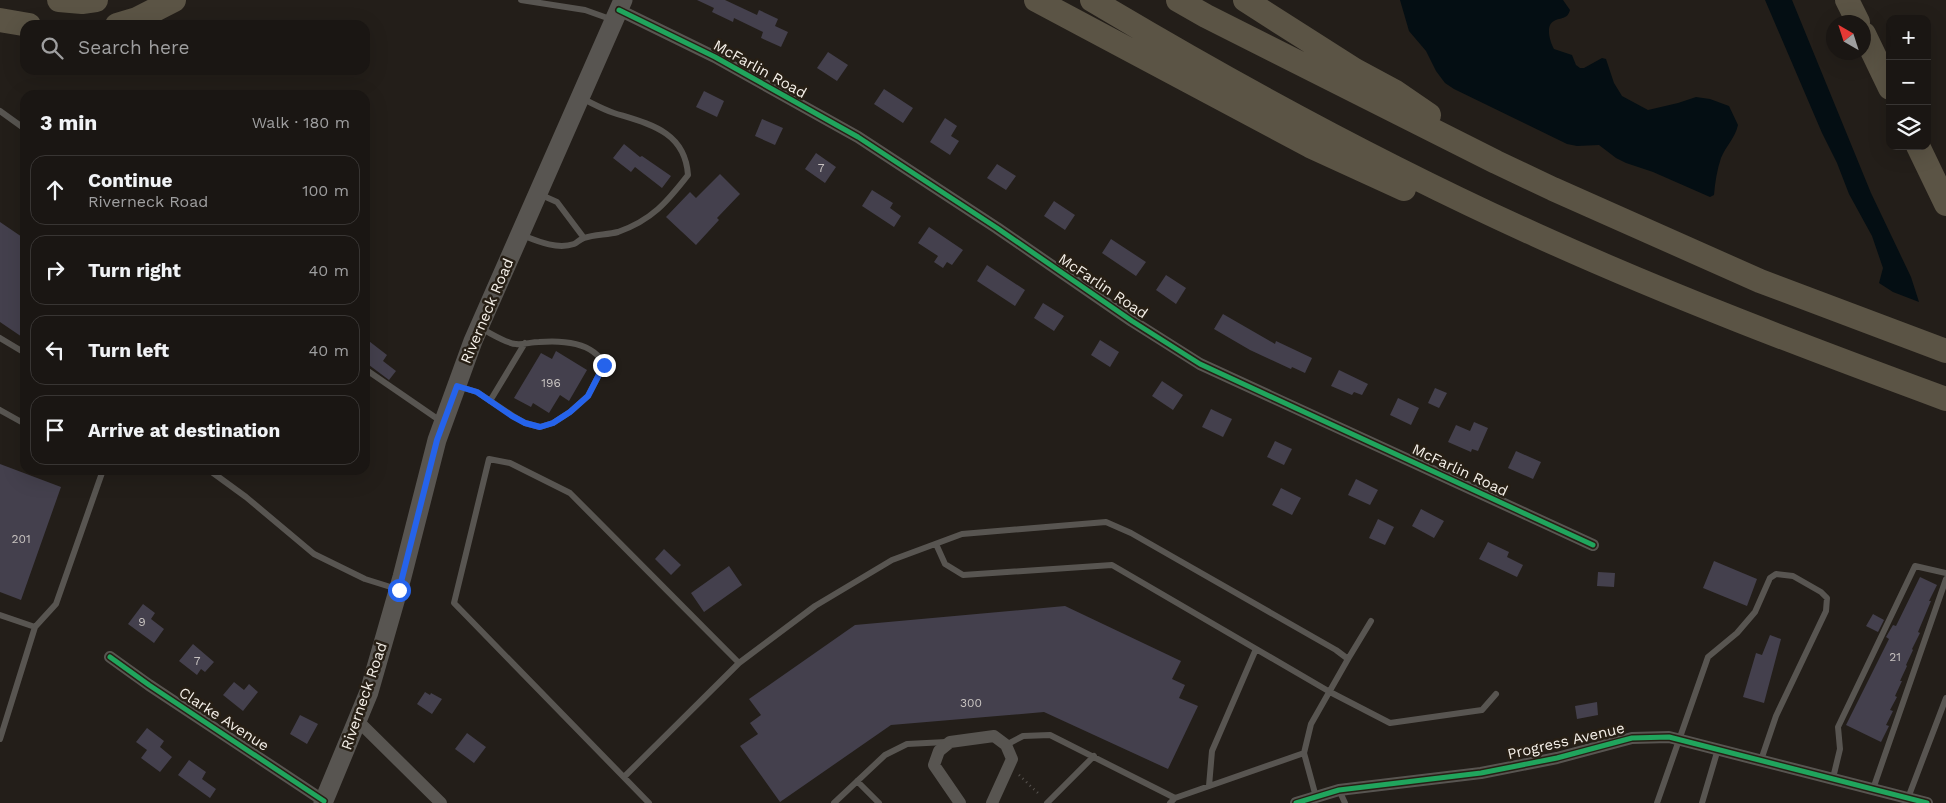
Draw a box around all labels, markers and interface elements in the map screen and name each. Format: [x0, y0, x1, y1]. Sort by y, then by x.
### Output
north arrow [1826, 15, 1871, 60]
map controls [1886, 15, 1931, 150]
button: + [1886, 15, 1931, 60]
search box [20, 20, 370, 75]
icon: search [38, 34, 66, 62]
text: Search here [78, 36, 189, 59]
street label: McFarlin Road [710, 36, 810, 102]
button: − [1886, 60, 1931, 105]
button: layers [1886, 105, 1931, 150]
text: 3 min [40, 110, 97, 135]
text: Walk · 180 m [252, 113, 350, 132]
house number: 7 [818, 161, 825, 175]
text: Continue [88, 169, 172, 192]
icon: ahead [41, 176, 69, 204]
text: 100 m [302, 181, 349, 200]
text: Riverneck Road [88, 192, 208, 211]
street label: McFarlin Road [1055, 250, 1151, 322]
icon: right [41, 256, 69, 284]
street label: Riverneck Road [457, 256, 517, 366]
text: Turn right [88, 259, 181, 282]
text: 40 m [309, 261, 349, 280]
icon: left [41, 336, 69, 364]
text: Turn left [88, 339, 169, 362]
text: 40 m [309, 341, 349, 360]
route end [593, 354, 616, 377]
house number: 196 [541, 376, 561, 390]
icon: arrive [41, 416, 69, 444]
text: Arrive at destination [88, 419, 280, 442]
street label: McFarlin Road [1409, 440, 1511, 500]
house number: 201 [11, 532, 31, 546]
route start [388, 579, 411, 602]
house number: 9 [138, 615, 146, 629]
street label: Riverneck Road [337, 640, 391, 752]
house number: 21 [1889, 650, 1901, 664]
house number: 7 [194, 654, 201, 668]
street label: Clarke Avenue [176, 683, 272, 755]
house number: 300 [960, 696, 982, 710]
street label: Progress Avenue [1506, 719, 1626, 763]

